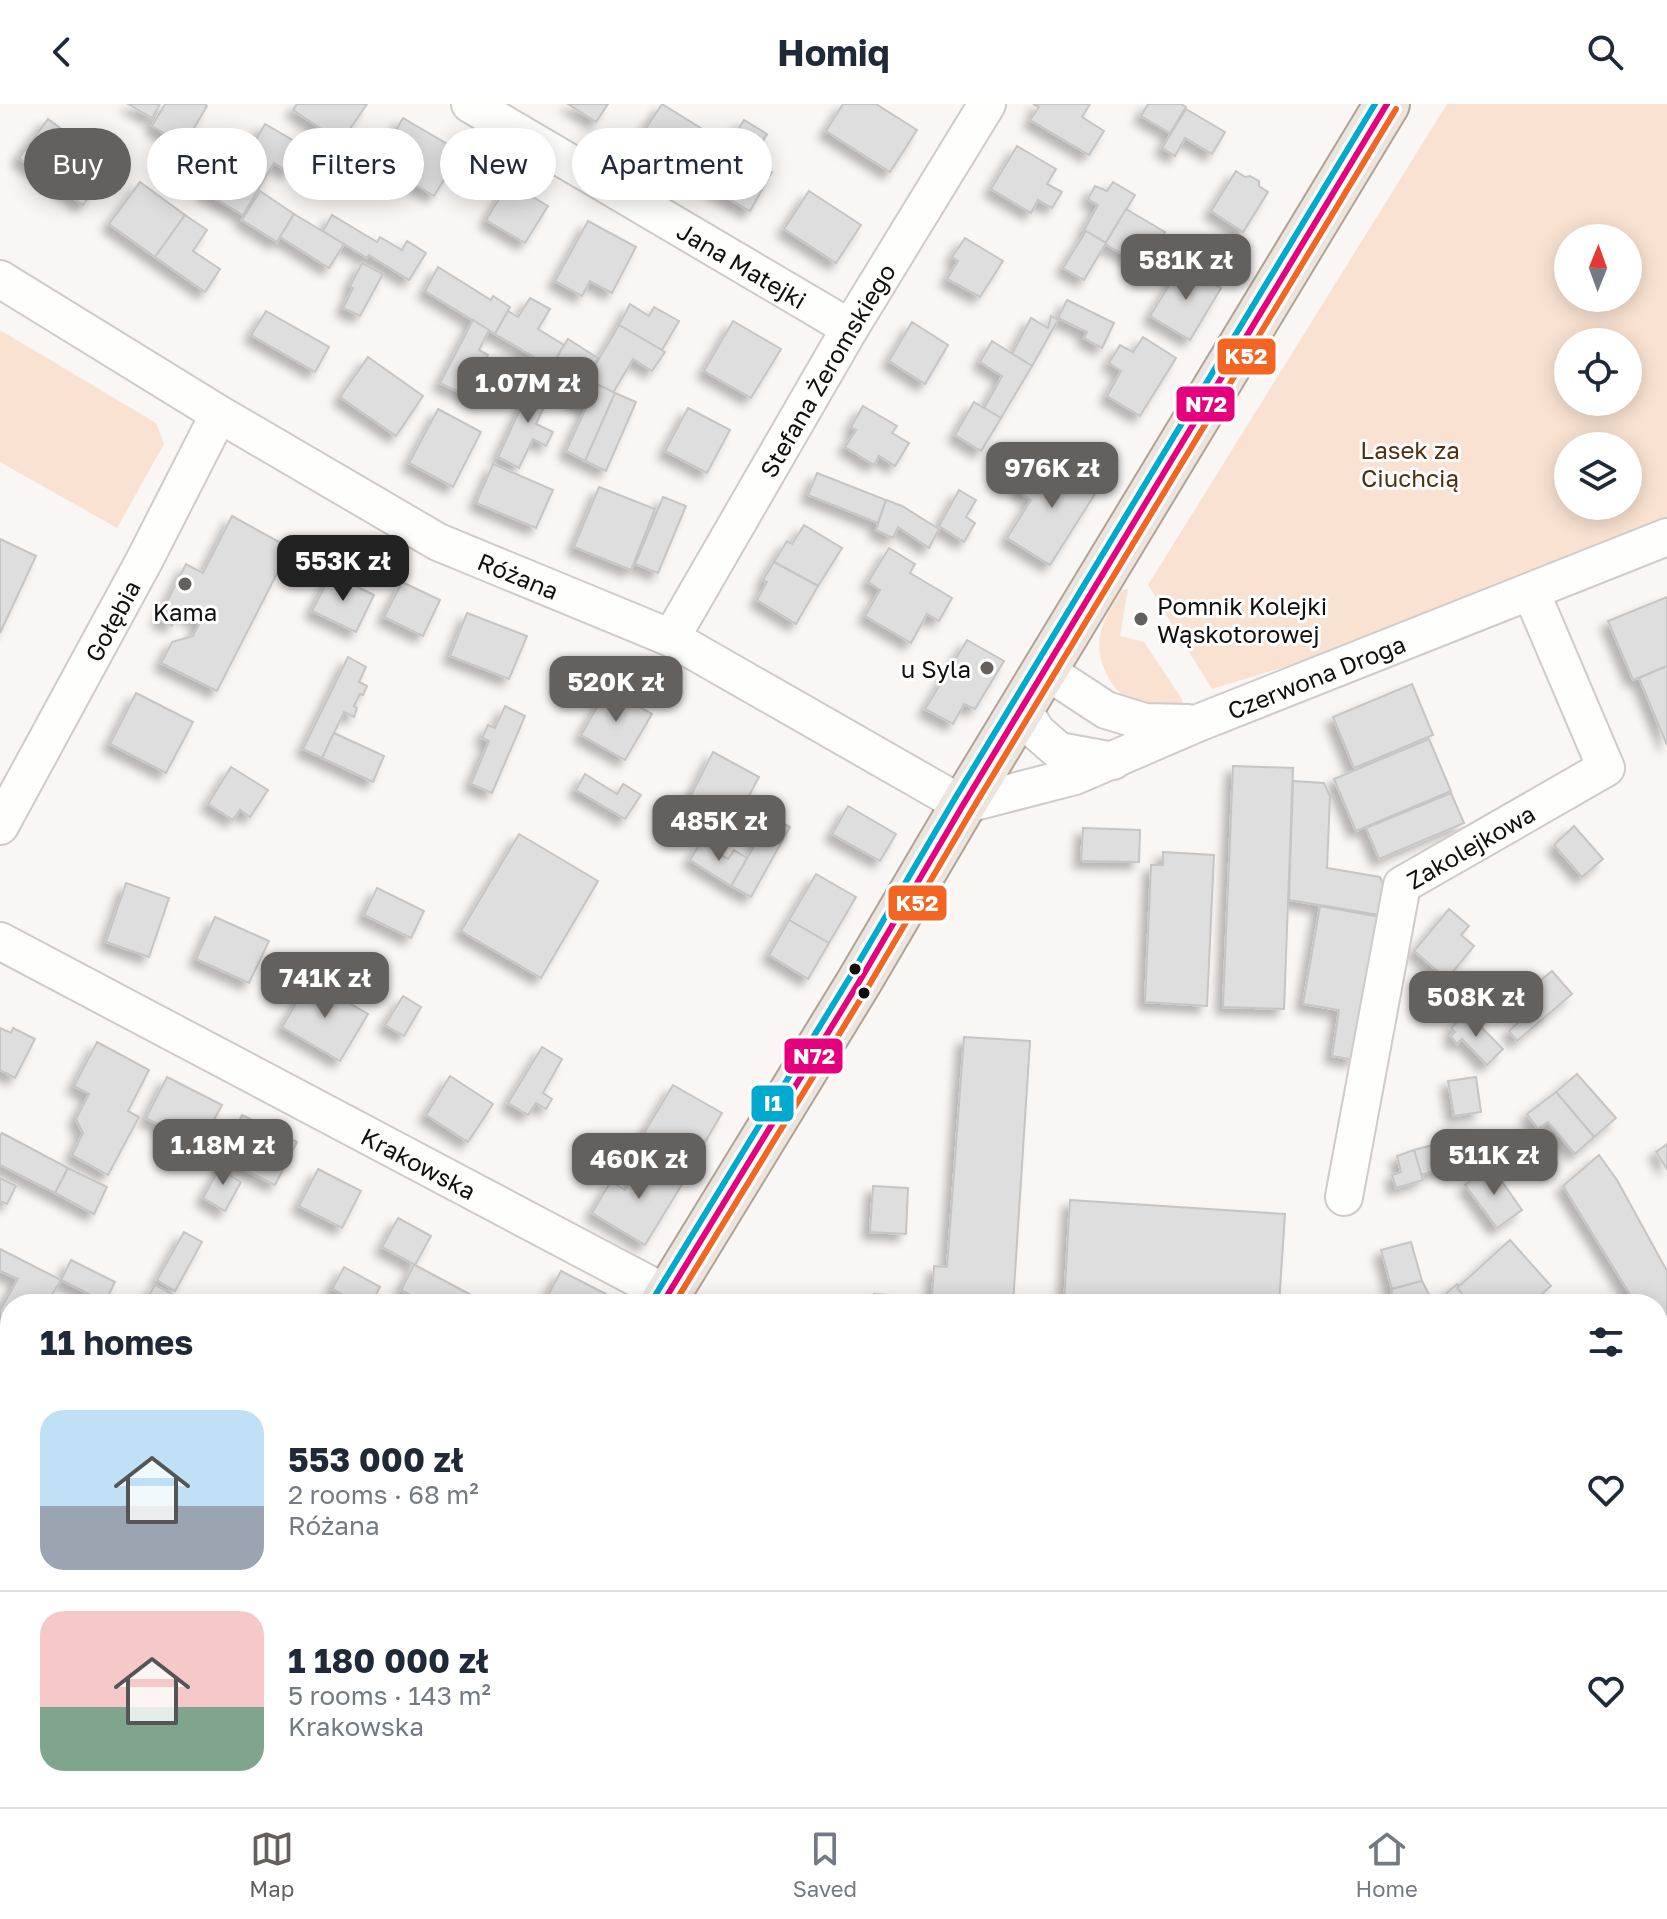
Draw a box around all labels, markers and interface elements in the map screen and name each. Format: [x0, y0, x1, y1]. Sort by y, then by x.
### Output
icon: back [40, 30, 84, 74]
icon: search [1583, 30, 1627, 74]
text: Homiq [777, 31, 890, 74]
chip: Buy [24, 128, 131, 200]
chip: Rent [147, 128, 267, 200]
chip: Filters [283, 128, 424, 200]
chip: New [440, 128, 556, 200]
chip: Apartment [572, 128, 772, 200]
street label: Jana Matejki [672, 215, 812, 314]
north arrow [1554, 224, 1642, 312]
map controls [1554, 224, 1642, 520]
pin: 581K zł [1112, 234, 1260, 302]
text: 581K zł [1139, 244, 1233, 275]
street label: Stefana Żeromskiego [753, 258, 901, 482]
button: locate [1554, 328, 1642, 416]
line badge: K52 [1216, 337, 1277, 376]
text: K52 [1225, 342, 1267, 369]
pin: 1.07M zł [445, 357, 611, 425]
text: 1.07M zł [475, 367, 581, 398]
line badge: N72 [1175, 385, 1236, 423]
text: N72 [1185, 390, 1227, 417]
button: layers [1554, 432, 1642, 520]
park label: Lasek za Ciuchcią [1360, 435, 1460, 492]
pin: 976K zł [978, 442, 1126, 510]
text: 976K zł [1004, 452, 1100, 483]
pin: 553K zł [269, 535, 417, 603]
text: 553K zł [295, 545, 391, 576]
street label: Różana [474, 546, 563, 605]
street label: Gołębia [78, 575, 146, 666]
marker: Kama [176, 575, 194, 593]
place label: Pomnik Kolejki Wąskotorowej [1157, 591, 1327, 648]
place label: Kama [153, 597, 217, 626]
marker: Pomnik Kolejki Wąskotorowej [1132, 610, 1150, 628]
street label: Czerwona Droga [1223, 628, 1409, 724]
place label: u Syla [901, 654, 971, 683]
pin: 520K zł [542, 656, 690, 724]
marker: u Syla [978, 659, 996, 677]
text: 520K zł [568, 666, 664, 697]
pin: 485K zł [645, 795, 793, 863]
street label: Zakolejkowa [1401, 798, 1540, 894]
text: 485K zł [670, 805, 768, 836]
line badge: K52 [887, 884, 948, 922]
text: K52 [896, 889, 938, 916]
pin: 741K zł [251, 952, 399, 1020]
unlabelled marker [847, 961, 863, 977]
text: 741K zł [279, 962, 371, 993]
pin: 508K zł [1402, 971, 1550, 1039]
text: 508K zł [1427, 981, 1525, 1012]
unlabelled marker [856, 985, 872, 1001]
line badge: N72 [783, 1037, 844, 1075]
text: N72 [793, 1042, 835, 1069]
line badge: I1 [750, 1084, 795, 1123]
text: I1 [764, 1089, 782, 1116]
pin: 1.18M zł [140, 1119, 306, 1187]
street label: Krakowska [357, 1121, 481, 1205]
text: 1.18M zł [171, 1129, 275, 1160]
pin: 511K zł [1420, 1129, 1568, 1197]
pin: 460K zł [565, 1133, 713, 1201]
text: 511K zł [1448, 1139, 1540, 1170]
text: 460K zł [590, 1143, 688, 1174]
icon: filters [1584, 1320, 1628, 1364]
text: 11 homes [40, 1322, 193, 1362]
text: 553 000 zł [288, 1439, 464, 1479]
icon: home [104, 1442, 200, 1538]
icon: heart [1584, 1468, 1628, 1512]
text: 2 rooms · 68 m² [288, 1479, 479, 1510]
text: Różana [288, 1510, 380, 1541]
text: 1 180 000 zł [288, 1640, 489, 1680]
icon: home [104, 1643, 200, 1739]
icon: heart [1584, 1669, 1628, 1713]
text: 5 rooms · 143 m² [288, 1680, 491, 1711]
text: Krakowska [288, 1711, 424, 1742]
tab: Map [249, 1827, 294, 1902]
tab: Saved [793, 1827, 857, 1902]
tab: Home [1356, 1827, 1418, 1902]

